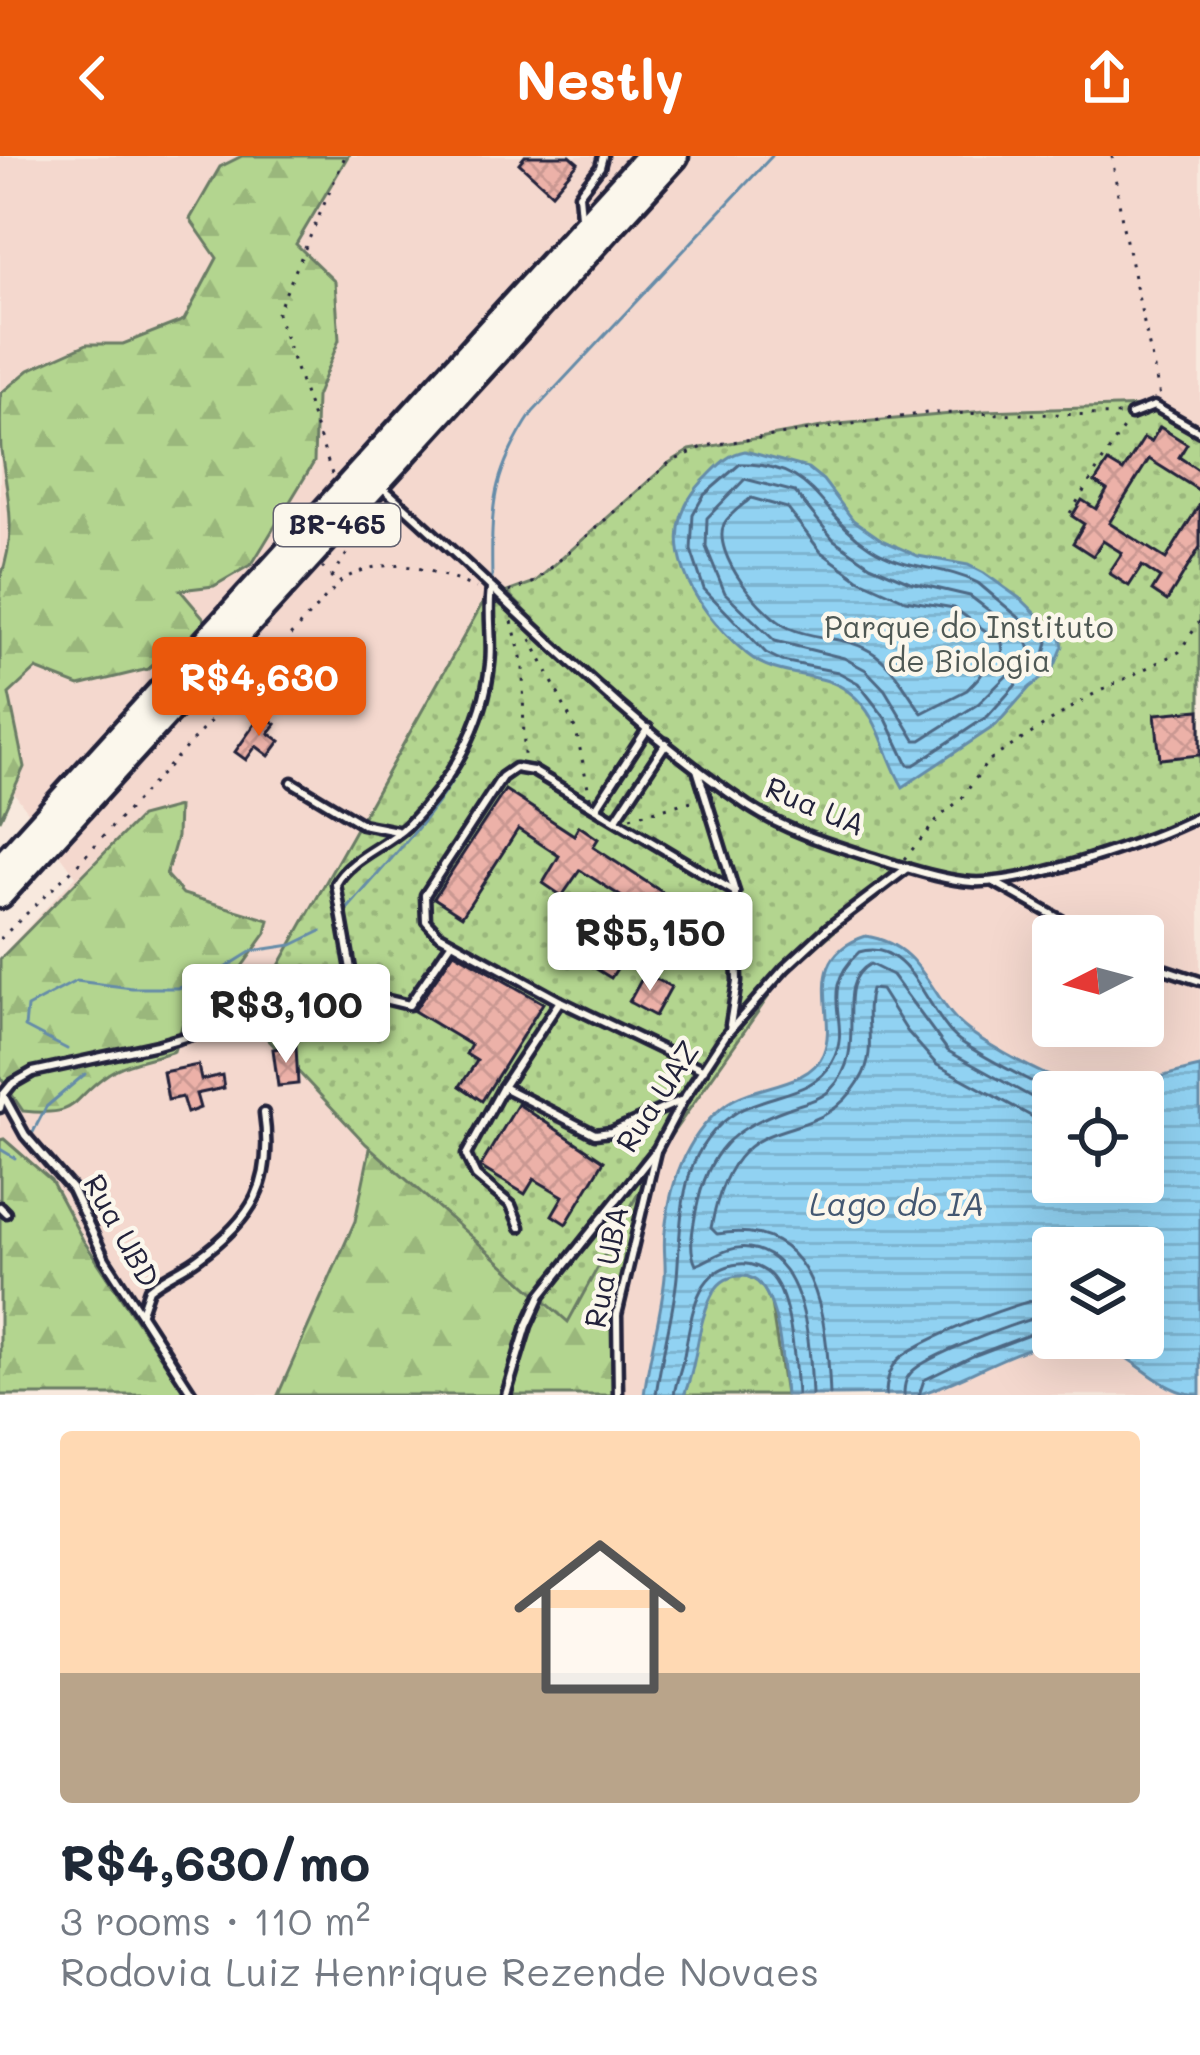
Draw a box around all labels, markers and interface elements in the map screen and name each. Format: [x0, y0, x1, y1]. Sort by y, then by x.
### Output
text: Nestly [516, 43, 684, 114]
icon: back [60, 45, 126, 111]
icon: share [1074, 45, 1140, 111]
road number: BR-465 [274, 504, 400, 546]
park label: Parque do Instituto de Biologia [824, 606, 1114, 680]
pin: R$4,630 [148, 637, 370, 739]
text: R$4,630 [179, 650, 339, 701]
street label: Rua UA [760, 766, 872, 844]
pin: R$5,150 [539, 892, 761, 994]
text: R$5,150 [575, 905, 725, 956]
north arrow [1032, 915, 1164, 1047]
map controls [1032, 915, 1164, 1359]
pin: R$3,100 [175, 964, 397, 1066]
text: R$3,100 [209, 977, 363, 1028]
street label: Rua UAZ [606, 1033, 707, 1159]
button: locate [1032, 1071, 1164, 1203]
street label: Rua UBD [75, 1166, 170, 1294]
water label: Lago do IA [809, 1181, 985, 1224]
street label: Rua UBA [574, 1202, 636, 1331]
button: layers [1032, 1227, 1164, 1359]
icon: home [492, 1509, 708, 1725]
text: R$4,630/mo [60, 1827, 370, 1894]
text: 3 rooms · 110 m² [60, 1894, 370, 1945]
text: Rodovia Luiz Henrique Rezende Novaes [60, 1945, 819, 1996]

